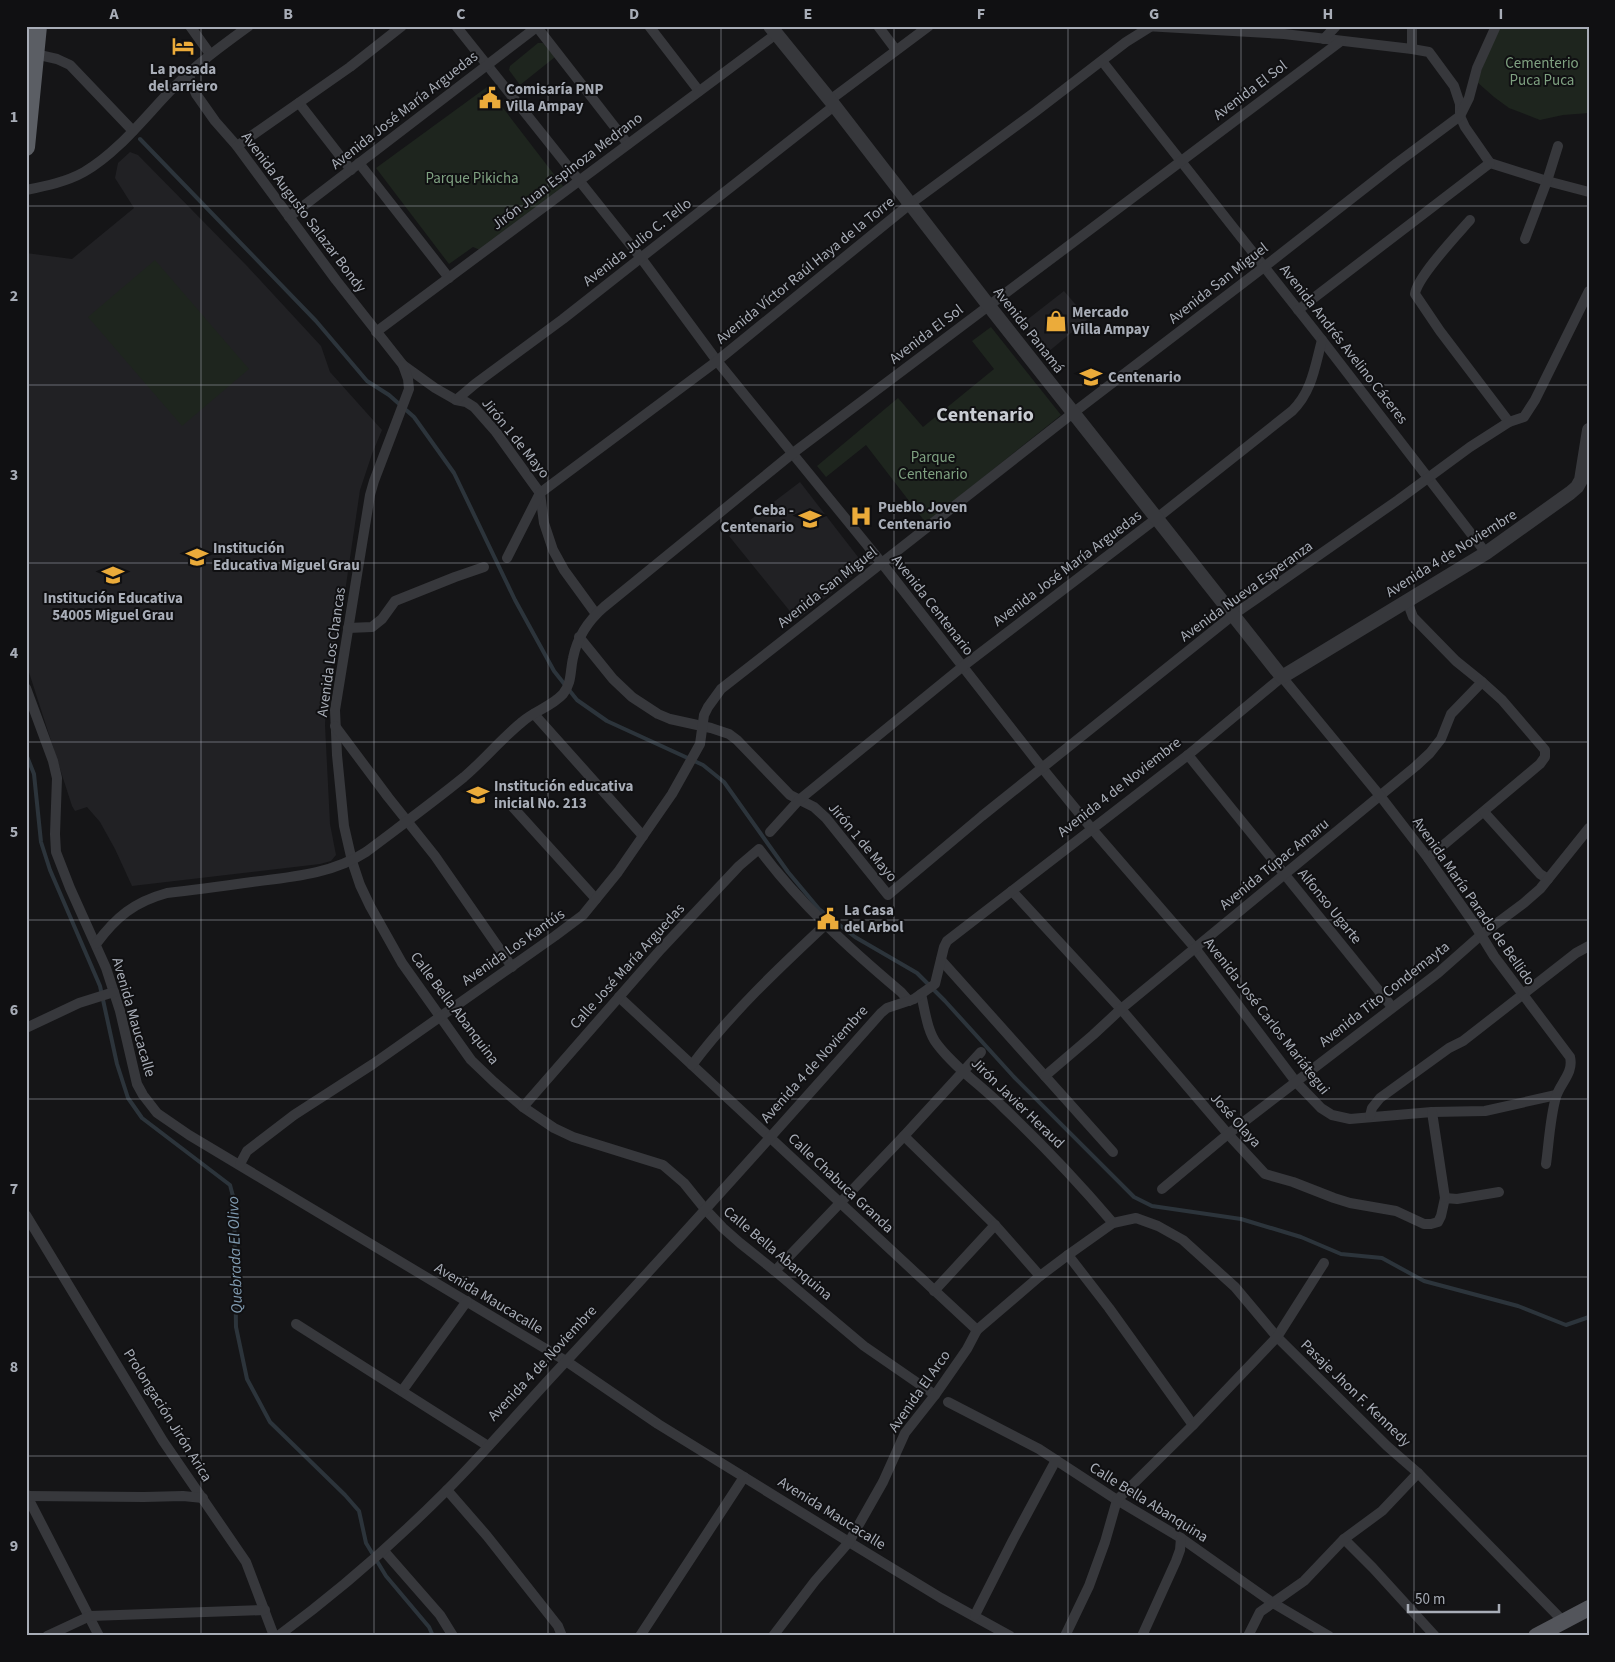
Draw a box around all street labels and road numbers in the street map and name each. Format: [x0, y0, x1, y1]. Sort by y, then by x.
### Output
street label: Avenida José María Arguedas [326, 46, 482, 175]
street label: Avenida El Sol [1209, 55, 1292, 125]
street label: Jirón Juan Espinoza Medrano [488, 108, 647, 235]
street label: Avenida Augusto Salazar Bondy [236, 128, 371, 297]
street label: Avenida Víctor Raúl Haya de la Torre [712, 192, 899, 349]
street label: Avenida Julio C. Tello [579, 193, 696, 292]
street label: Avenida San Miguel [1164, 238, 1273, 329]
street label: Avenida Andrés Avelino Cáceres [1274, 260, 1413, 429]
street label: Avenida Panamá [988, 283, 1069, 378]
street label: Avenida El Sol [885, 299, 968, 369]
street label: Jirón 1 de Mayo [477, 394, 555, 483]
street label: Avenida 4 de Noviembre [1381, 504, 1521, 602]
street label: Avenida José María Arguedas [988, 505, 1146, 631]
street label: Avenida Nueva Esperanza [1175, 536, 1317, 647]
street label: Avenida San Miguel [773, 542, 882, 633]
street label: Avenida Centenario [887, 551, 979, 660]
street label: Avenida Los Chancas [312, 586, 351, 718]
street label: Avenida 4 de Noviembre [1053, 732, 1185, 842]
street label: Jirón 1 de Mayo [823, 798, 902, 887]
street label: Avenida María Parado de Bellido [1407, 813, 1540, 990]
street label: Avenida Túpac Amaru [1215, 814, 1334, 915]
street label: Alfonso Ugarte [1293, 864, 1367, 949]
street label: Calle José María Arguedas [565, 899, 690, 1034]
street label: Avenida Los Kantús [457, 904, 569, 991]
street label: Avenida José Carlos Mariátegui [1199, 933, 1335, 1099]
street label: Avenida Tito Condemayta [1314, 937, 1454, 1052]
street label: Calle Bella Abanquina [405, 947, 504, 1069]
street label: Avenida Maucacalle [106, 955, 161, 1079]
street label: Avenida 4 de Noviembre [756, 1001, 873, 1128]
street label: Jirón Javier Heraud [966, 1053, 1069, 1153]
street label: José Olaya [1205, 1088, 1266, 1152]
street label: Calle Chabuca Granda [783, 1129, 898, 1238]
street label: Calle Bella Abanquina [719, 1201, 837, 1305]
street label: Avenida Maucacalle [430, 1258, 547, 1339]
street label: Avenida 4 de Noviembre [483, 1301, 602, 1426]
street label: Pasaje Jhon F. Kennedy [1296, 1335, 1416, 1452]
street label: Prolongación Jirón Arica [118, 1345, 217, 1486]
street label: Avenida El Arco [883, 1346, 955, 1437]
street label: Calle Bella Abanquina [1085, 1457, 1212, 1548]
street label: Avenida Maucacalle [774, 1472, 890, 1555]

